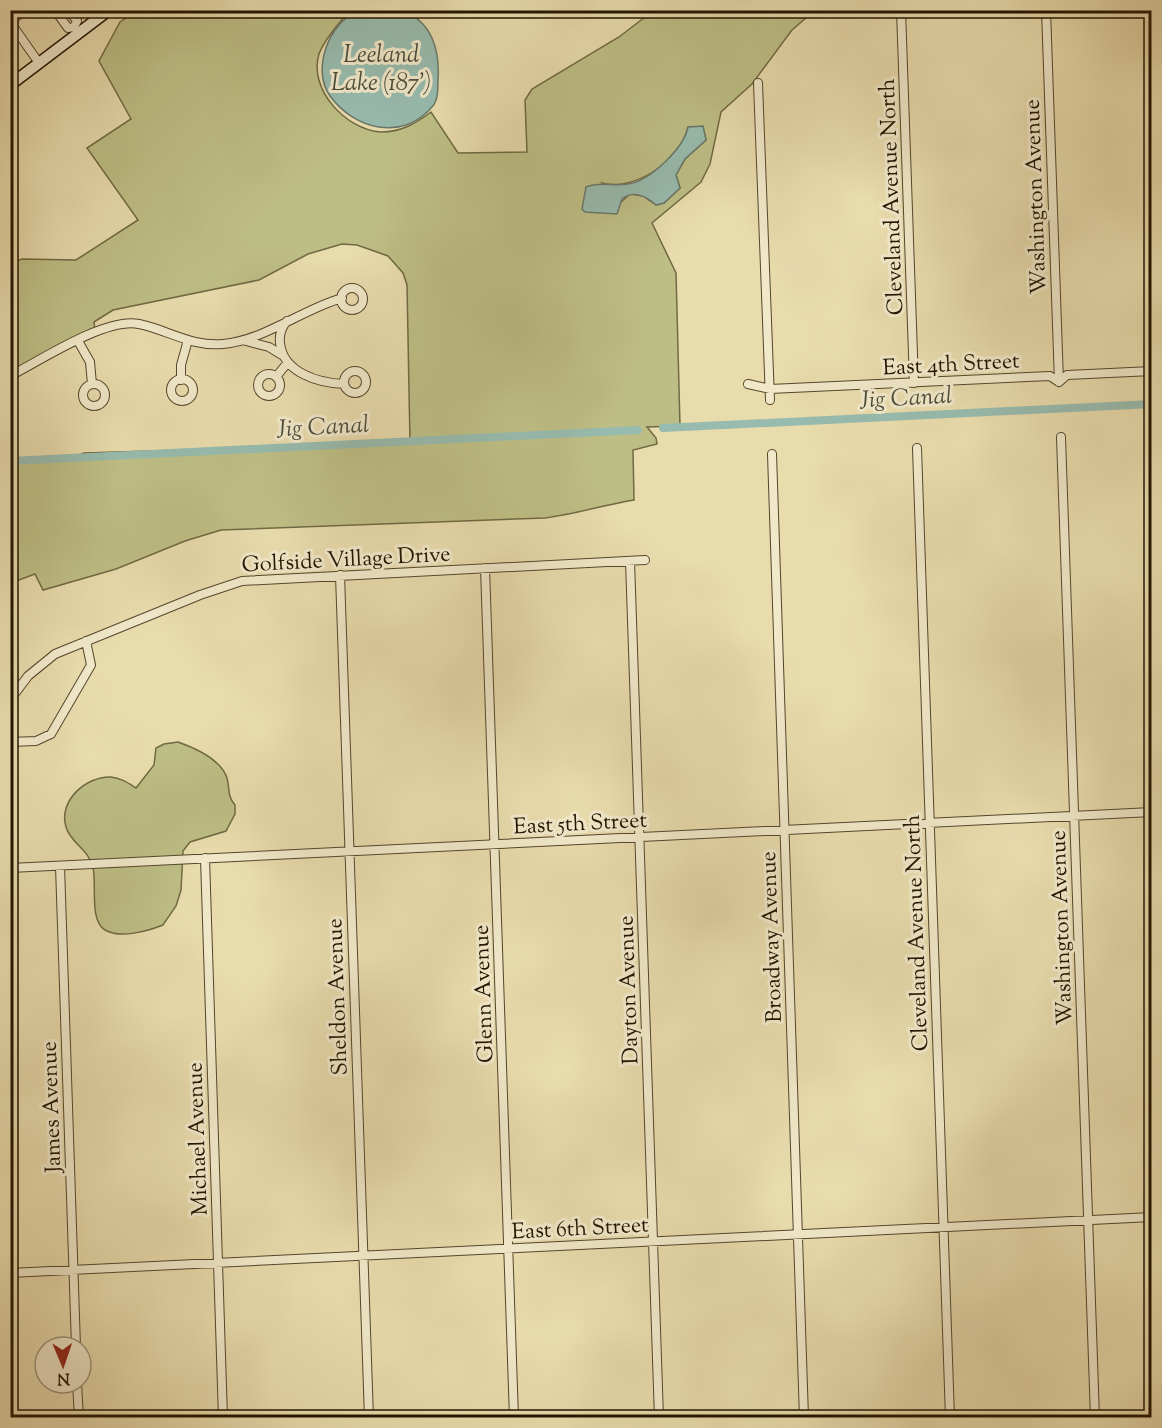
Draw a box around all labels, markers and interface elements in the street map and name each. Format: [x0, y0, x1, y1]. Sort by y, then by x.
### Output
water label: Leeland Lake (187') [331, 39, 431, 101]
street label: Cleveland Avenue North [873, 78, 913, 316]
street label: Washington Avenue [1018, 99, 1056, 295]
street label: East 4th Street [882, 346, 1021, 386]
water label: Jig Canal [858, 380, 953, 418]
water label: Jig Canal [275, 409, 370, 447]
street label: Golfside Village Drive [241, 540, 451, 582]
street label: East 5th Street [513, 805, 648, 844]
street label: Cleveland Avenue North [898, 814, 938, 1052]
street label: Washington Avenue [1044, 830, 1082, 1026]
street label: Broadway Avenue [754, 851, 792, 1023]
street label: Dayton Avenue [611, 915, 649, 1065]
street label: Sheldon Avenue [320, 918, 358, 1076]
street label: Glenn Avenue [467, 924, 503, 1064]
street label: James Avenue [35, 1041, 71, 1174]
street label: Michael Avenue [180, 1062, 218, 1216]
street label: East 6th Street [511, 1210, 650, 1250]
north arrow [33, 1335, 93, 1395]
text: N [56, 1366, 70, 1389]

